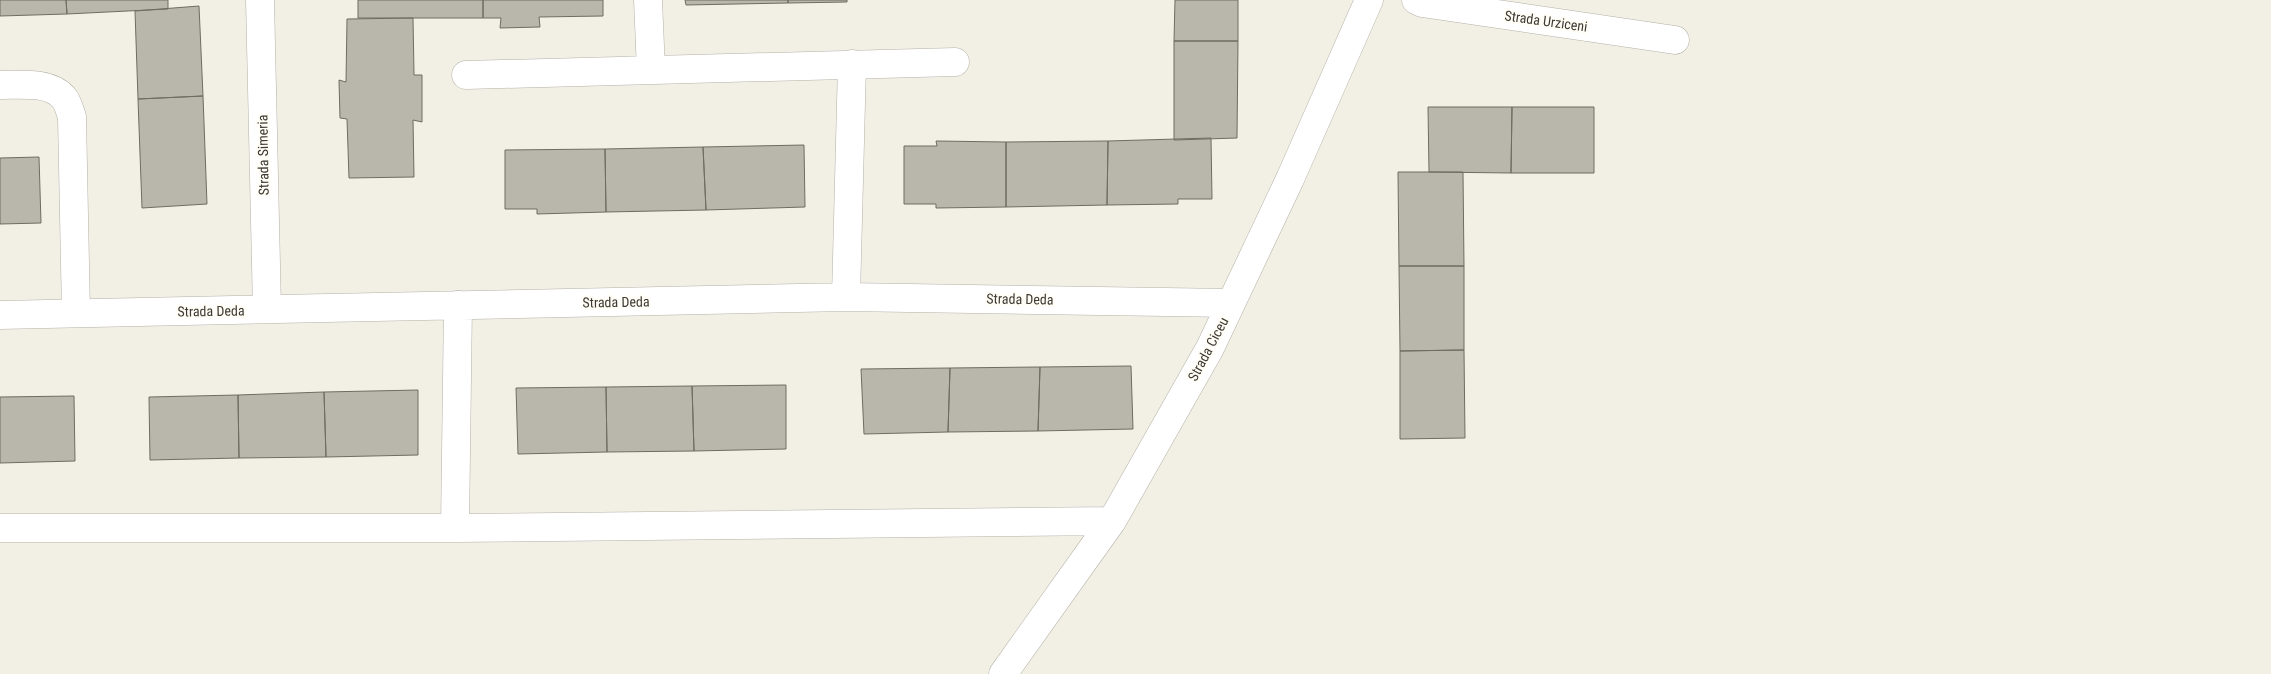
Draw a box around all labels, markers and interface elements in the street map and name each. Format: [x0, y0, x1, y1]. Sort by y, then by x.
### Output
street label: Strada Urziceni [1504, 7, 1588, 35]
street label: Strada Simeria [254, 114, 272, 196]
street label: Strada Deda [986, 290, 1054, 308]
street label: Strada Deda [582, 293, 650, 311]
street label: Strada Deda [177, 302, 245, 320]
street label: Strada Ciceu [1185, 314, 1231, 384]

